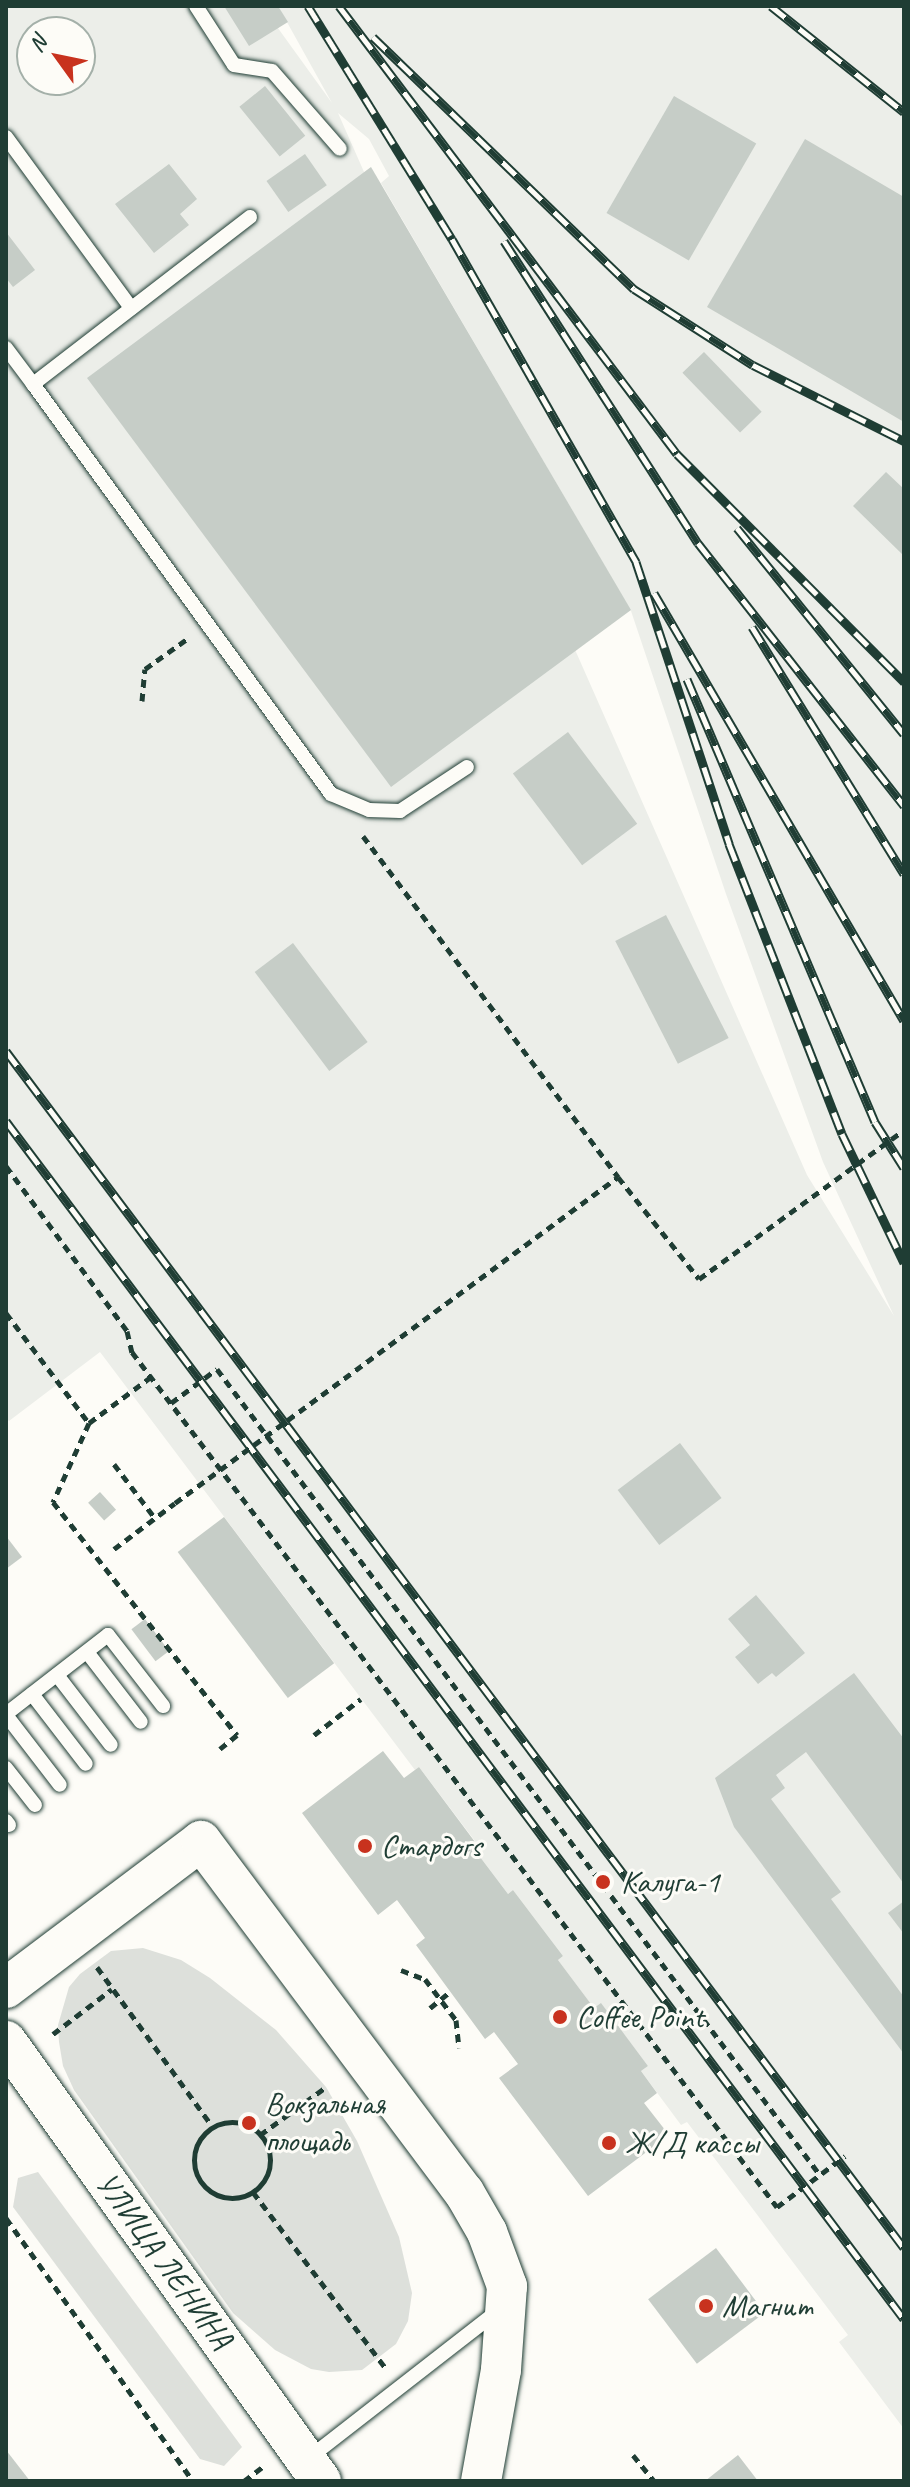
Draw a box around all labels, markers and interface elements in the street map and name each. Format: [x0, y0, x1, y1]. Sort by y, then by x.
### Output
north arrow [16, 16, 96, 96]
text: N [22, 31, 53, 57]
place label: Стардогs [381, 1827, 481, 1865]
marker: Стардогs [356, 1837, 374, 1855]
place label: Калуга-1 [621, 1863, 720, 1901]
marker: Калуга-1 [592, 1871, 614, 1893]
place label: Coffee Point [576, 1998, 703, 2036]
marker: Coffee Point [551, 2008, 569, 2026]
place label: Вокзальная площадь [265, 2086, 385, 2161]
marker: Вокзальная площадь [240, 2114, 258, 2132]
place label: Ж/Д кассы [625, 2124, 759, 2162]
marker: Ж/Д кассы [600, 2134, 618, 2152]
street label: УЛИЦА ЛЕНИНА [87, 2165, 241, 2357]
place label: Магнит [722, 2287, 813, 2325]
marker: Магнит [697, 2297, 715, 2315]

